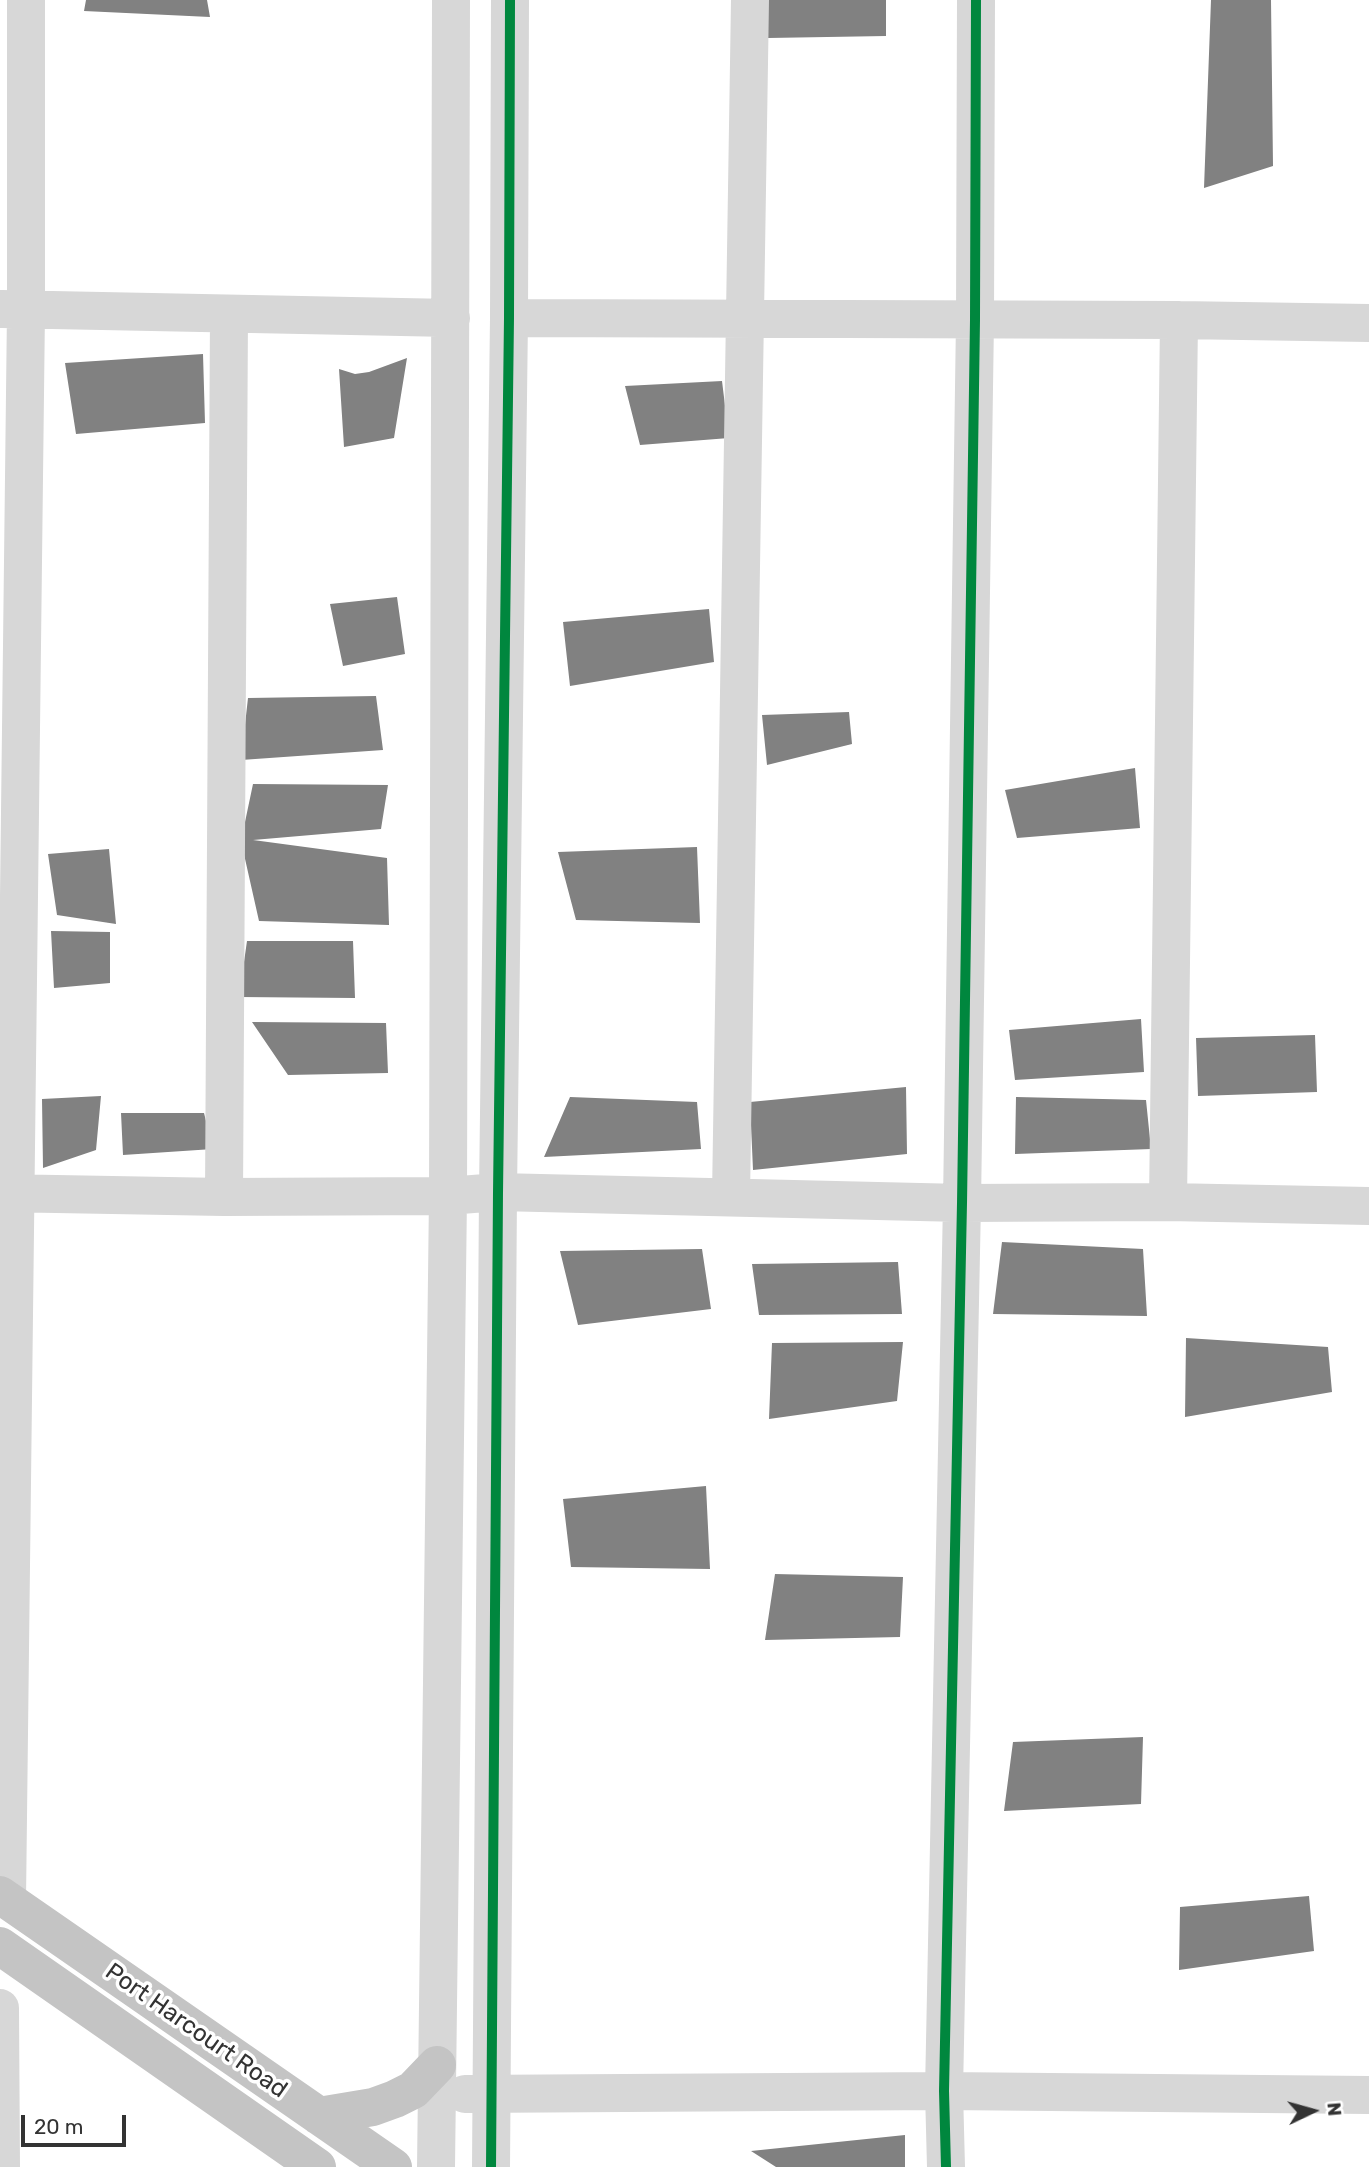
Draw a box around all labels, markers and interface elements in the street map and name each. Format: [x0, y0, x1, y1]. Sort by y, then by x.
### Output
street label: Port Harcourt Road [100, 1957, 292, 2105]
north arrow [1278, 2076, 1348, 2146]
scale bar [24, 2100, 130, 2144]
text: N [1322, 2101, 1346, 2117]
text: 20 m [34, 2114, 83, 2139]

